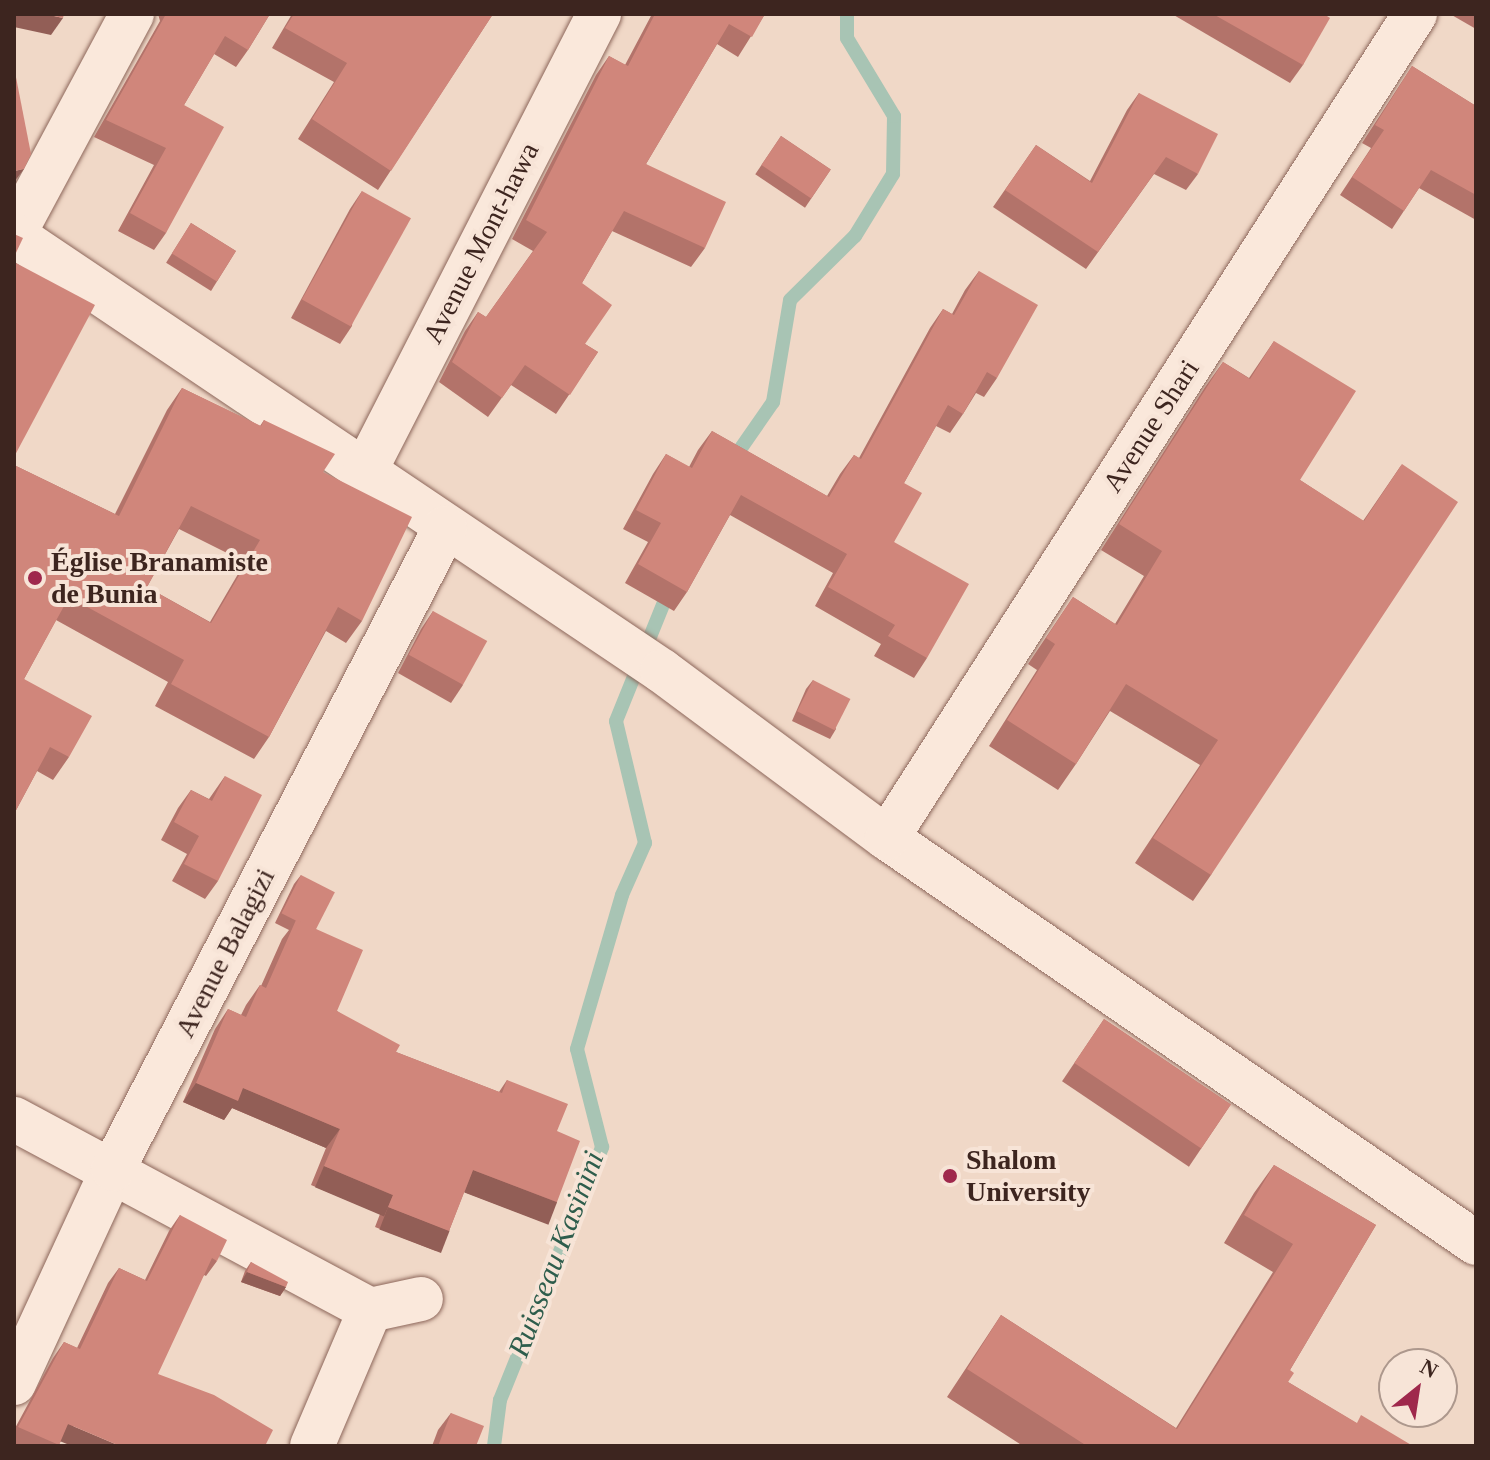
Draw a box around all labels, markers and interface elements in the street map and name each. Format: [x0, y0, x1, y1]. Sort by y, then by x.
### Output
street label: Avenue Mont-hawa [416, 137, 546, 349]
street label: Avenue Shari [1096, 353, 1206, 499]
place label: Église Branamiste de Bunia [51, 545, 268, 611]
marker: Église Branamiste de Bunia [26, 569, 44, 587]
street label: Avenue Balagizi [168, 863, 282, 1043]
place label: Shalom University [966, 1143, 1090, 1209]
water label: Ruisseau Kasinini [500, 1146, 612, 1362]
marker: Shalom University [941, 1167, 959, 1185]
north arrow [1378, 1348, 1458, 1428]
text: N [1416, 1354, 1442, 1383]

